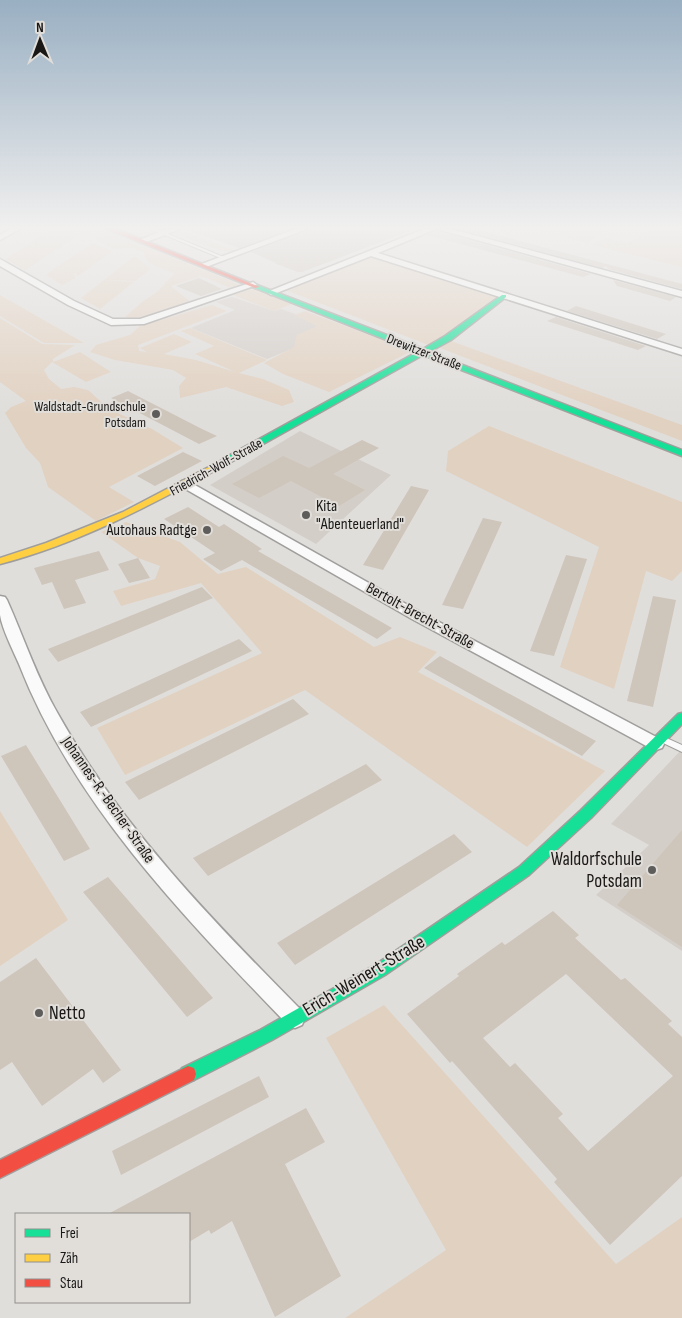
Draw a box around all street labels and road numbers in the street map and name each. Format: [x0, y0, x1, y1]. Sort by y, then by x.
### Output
street label: Drewitzer Straße [384, 330, 464, 374]
street label: Friedrich-Wolf-Straße [167, 434, 265, 500]
street label: Bertolt-Brecht-Straße [363, 578, 477, 654]
street label: Johannes-R.-Becher-Straße [57, 732, 159, 867]
street label: Erich-Weinert-Straße [299, 931, 429, 1021]

